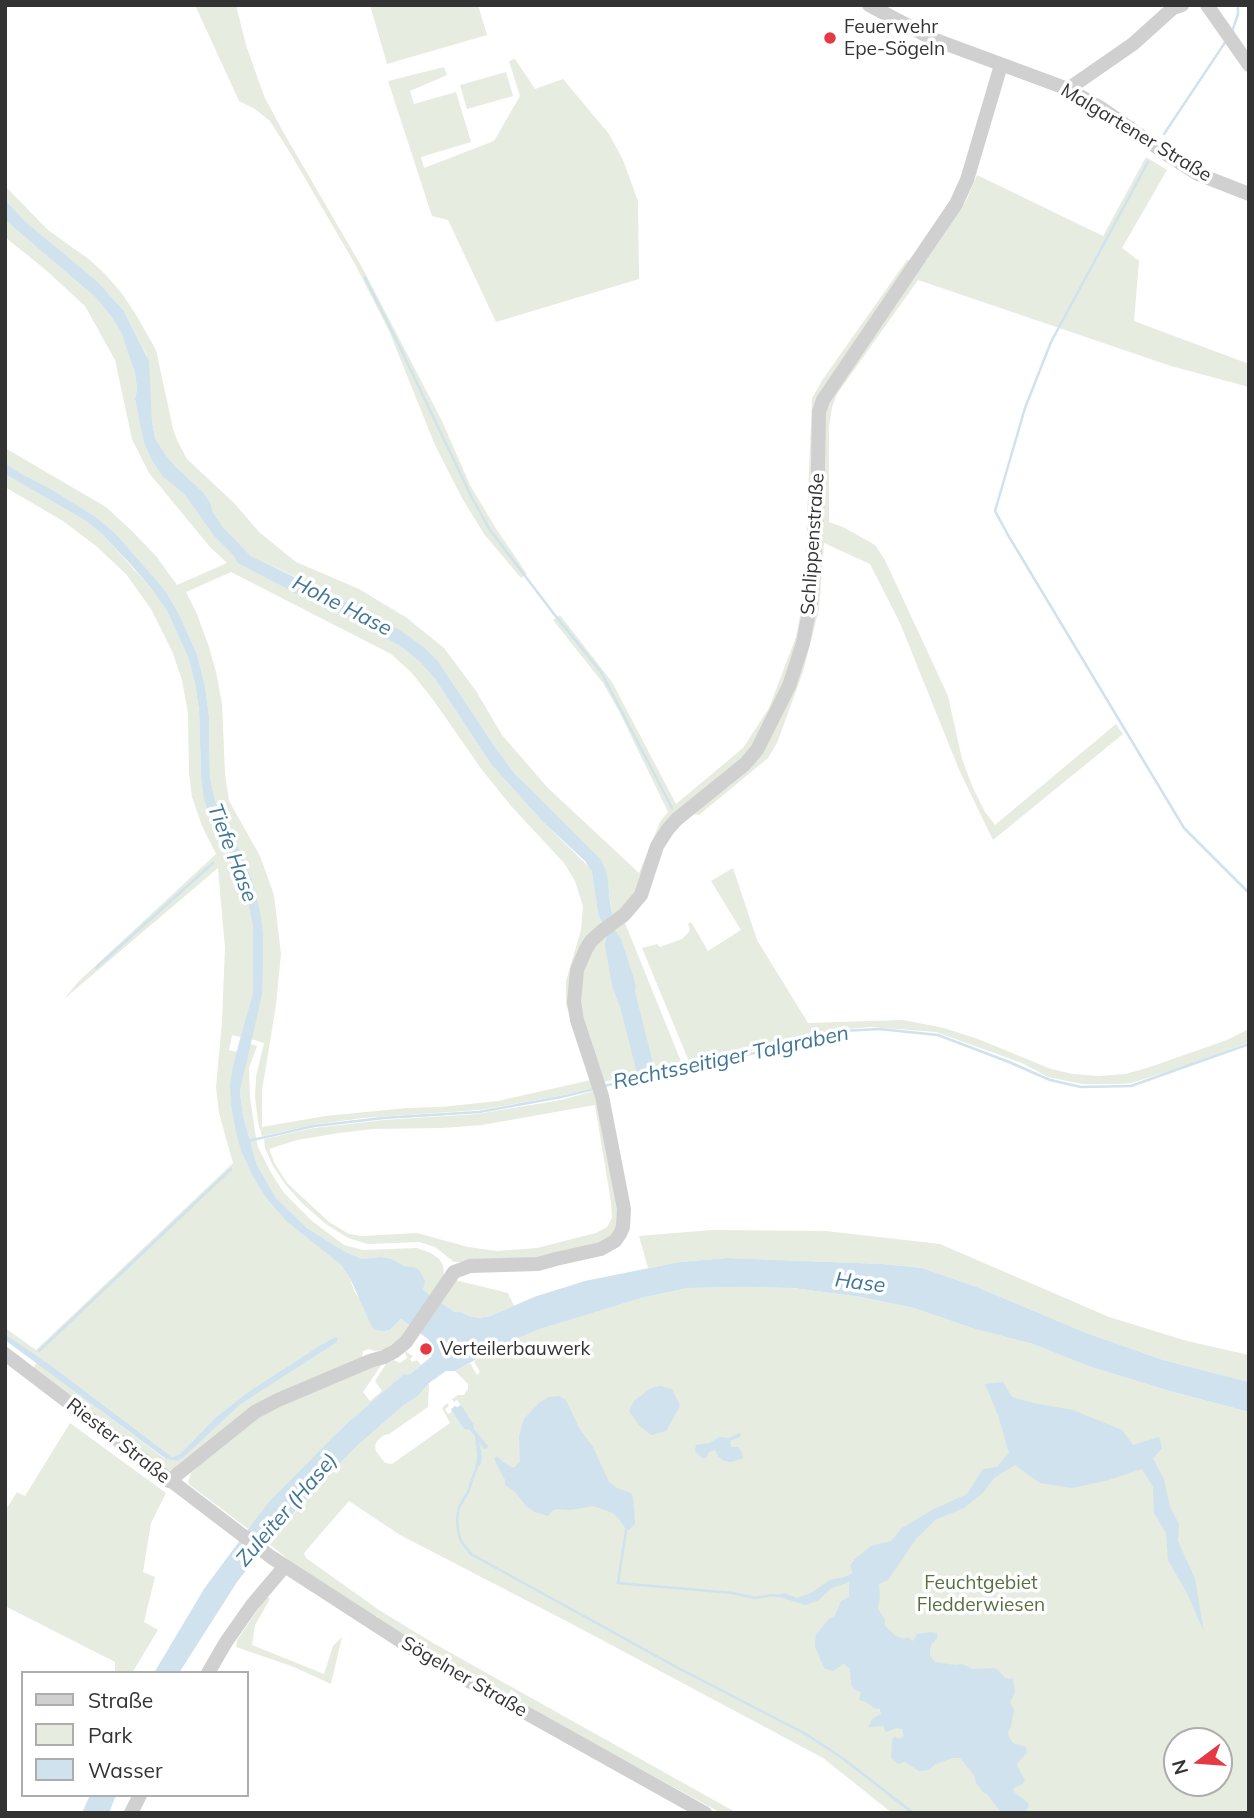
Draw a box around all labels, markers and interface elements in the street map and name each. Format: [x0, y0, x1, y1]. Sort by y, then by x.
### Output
place label: Feuerwehr Epe-Sögeln [844, 16, 945, 60]
marker: Feuerwehr Epe-Sögeln [822, 30, 838, 46]
street label: Malgartener Straße [1057, 79, 1215, 187]
street label: Schlippenstraße [797, 472, 829, 616]
water label: Hohe Hase [288, 570, 396, 642]
water label: Tiefe Hase [202, 800, 262, 906]
water label: Rechtsseitiger Talgraben [611, 1021, 851, 1095]
water label: Hase [833, 1267, 887, 1299]
place label: Verteilerbauwerk [440, 1338, 590, 1360]
marker: Verteilerbauwerk [418, 1341, 434, 1357]
street label: Riester Straße [62, 1394, 174, 1488]
water label: Zuleiter (Hase) [231, 1448, 343, 1572]
park label: Feuchtgebiet Fledderwiesen [917, 1572, 1045, 1616]
street label: Sögelner Straße [397, 1632, 531, 1722]
legend [21, 1671, 248, 1797]
text: Straße [88, 1687, 153, 1713]
text: Park [88, 1722, 132, 1748]
north arrow [1163, 1727, 1233, 1797]
text: Wasser [88, 1757, 163, 1783]
text: N [1166, 1757, 1193, 1777]

